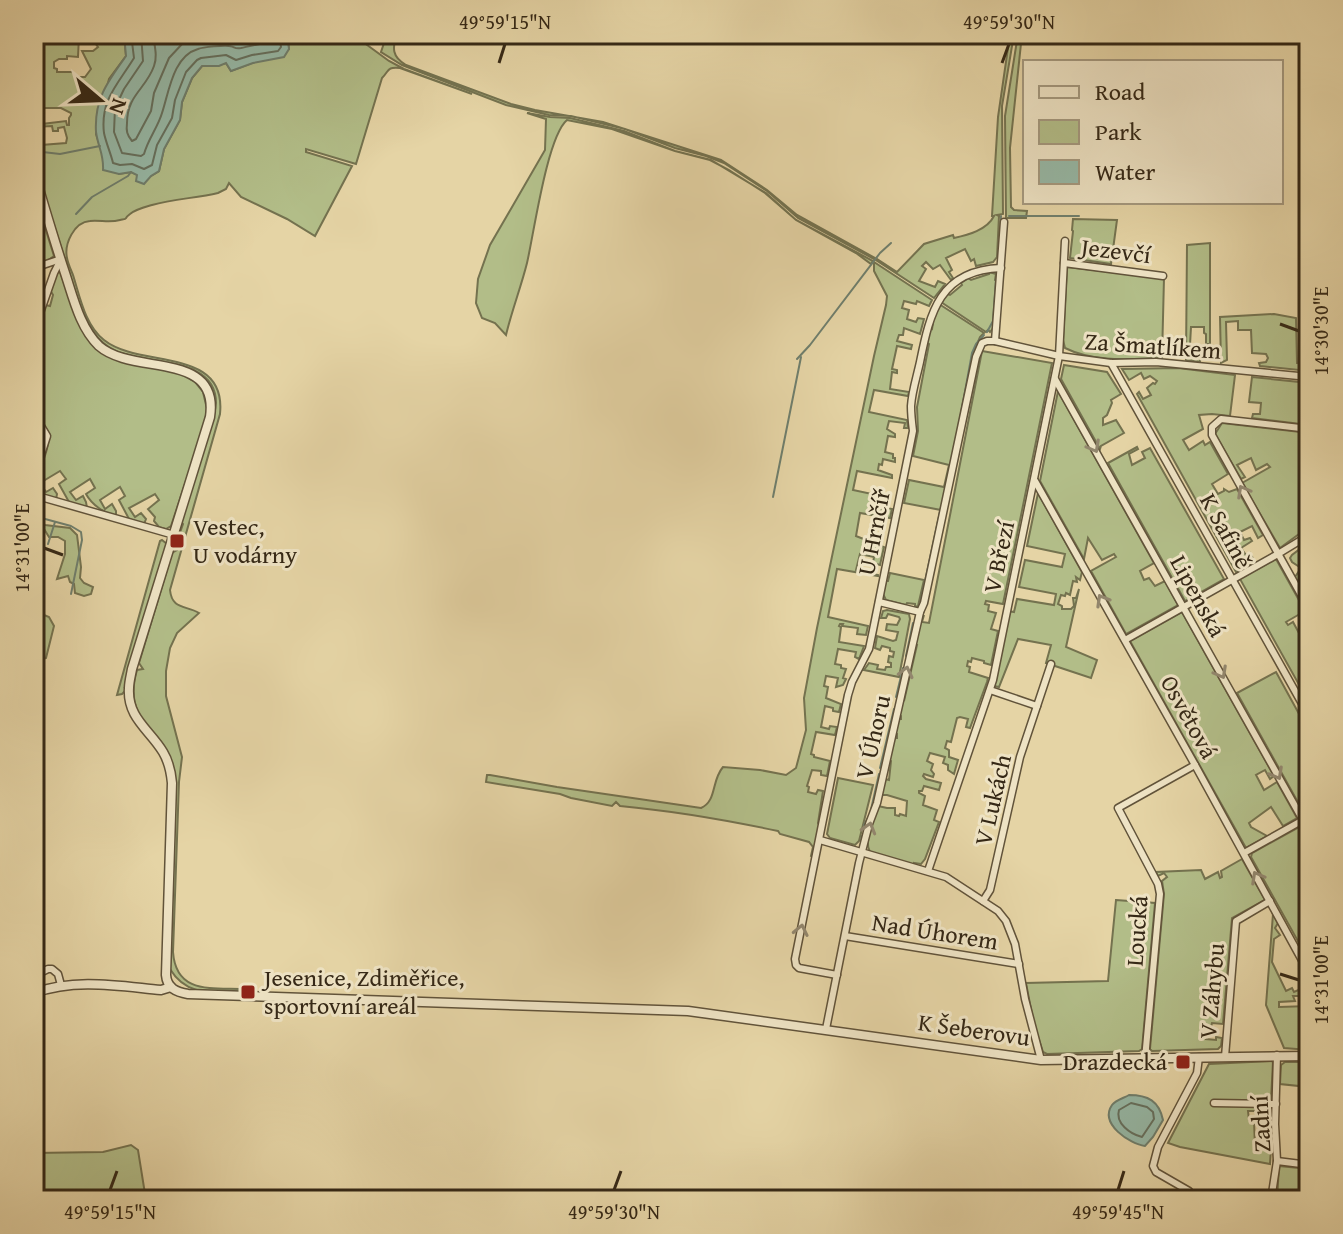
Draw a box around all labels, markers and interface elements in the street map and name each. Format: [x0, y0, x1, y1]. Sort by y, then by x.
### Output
text: 49°59'15"N [459, 7, 551, 36]
text: 49°59'30"N [963, 7, 1055, 36]
north arrow [60, 60, 140, 140]
legend [1023, 60, 1283, 204]
text: Road [1095, 74, 1145, 109]
text: N [101, 94, 136, 119]
text: Park [1095, 114, 1142, 149]
text: Water [1095, 154, 1156, 189]
street label: Jezevčí [1076, 229, 1154, 272]
text: 14°30'30"E [1306, 287, 1335, 375]
street label: Za Šmatlíkem [1084, 323, 1223, 368]
one-way arrow [1084, 438, 1100, 453]
street label: U Hrnčíř [848, 485, 899, 578]
one-way arrow [1237, 485, 1253, 500]
street label: K Safině [1191, 487, 1262, 575]
text: 14°31'00"E [7, 504, 36, 592]
place label: Vestec, U vodárny [193, 509, 297, 572]
street label: V Březí [974, 516, 1023, 596]
marker: Vestec, U vodárny [168, 532, 186, 550]
street label: Lipenská [1162, 548, 1236, 644]
one-way arrow [1096, 594, 1112, 608]
one-way arrow [1211, 665, 1227, 679]
one-way arrow [897, 666, 914, 680]
street label: Osvětová [1152, 669, 1227, 766]
street label: V Úhoru [846, 691, 899, 782]
street label: V Lukách [965, 750, 1020, 849]
one-way arrow [1267, 765, 1283, 780]
one-way arrow [860, 822, 876, 835]
one-way arrow [1252, 871, 1267, 885]
street label: Loucká [1117, 894, 1156, 967]
street label: Nad Úhorem [870, 904, 1001, 959]
one-way arrow [792, 924, 809, 938]
text: 14°31'00"E [1306, 936, 1335, 1024]
street label: V Záhybu [1190, 942, 1233, 1040]
place label: Jesenice, Zdiměřice, sportovní areál [261, 960, 464, 1023]
marker: Jesenice, Zdiměřice, sportovní areál [239, 983, 257, 1001]
street label: K Šeberovu [916, 1004, 1032, 1055]
place label: Drazdecká [1063, 1044, 1168, 1079]
marker: Drazdecká [1174, 1053, 1192, 1071]
street label: Zadní [1241, 1093, 1279, 1153]
text: 49°59'15"N [64, 1197, 156, 1226]
text: 49°59'30"N [568, 1197, 660, 1226]
text: 49°59'45"N [1072, 1197, 1164, 1226]

